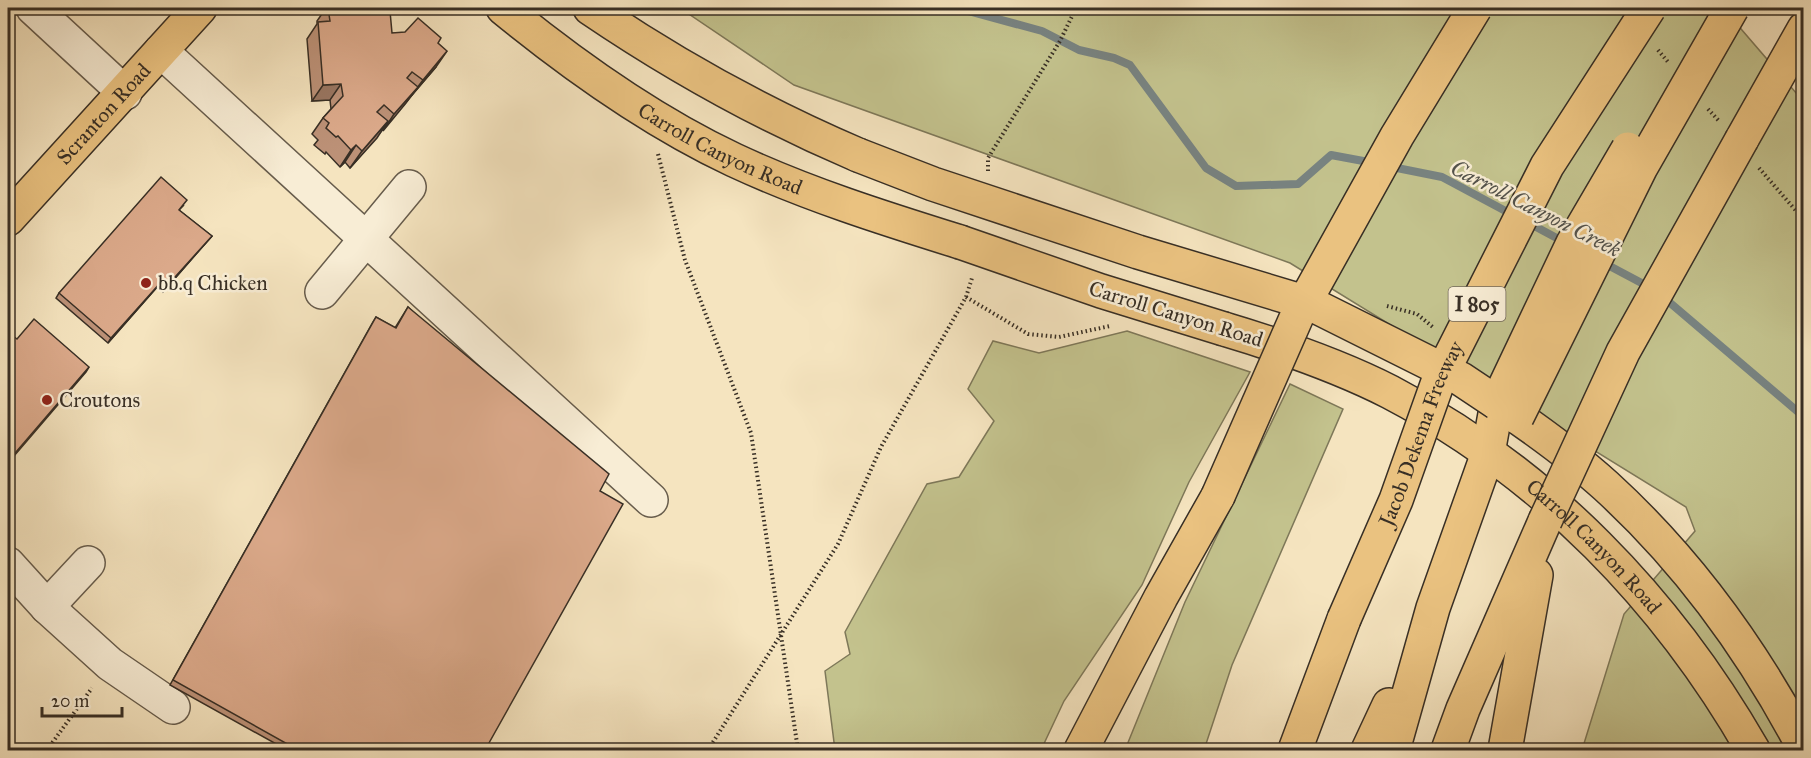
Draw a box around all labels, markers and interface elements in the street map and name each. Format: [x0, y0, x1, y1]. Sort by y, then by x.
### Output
street label: Scranton Road [51, 58, 157, 170]
street label: Carroll Canyon Road [633, 97, 807, 201]
water label: Carroll Canyon Creek [1446, 154, 1626, 263]
place label: bb.q Chicken [158, 270, 268, 296]
street label: Carroll Canyon Road [1086, 275, 1267, 353]
marker: bb.q Chicken [139, 276, 153, 290]
road number: I 805 [1448, 287, 1506, 321]
street label: Jacob Dekema Freeway [1372, 336, 1470, 532]
place label: Croutons [59, 387, 140, 413]
marker: Croutons [40, 393, 54, 407]
street label: Carroll Canyon Road [1521, 474, 1667, 620]
scale bar [42, 680, 122, 718]
text: 20 m [51, 690, 89, 712]

